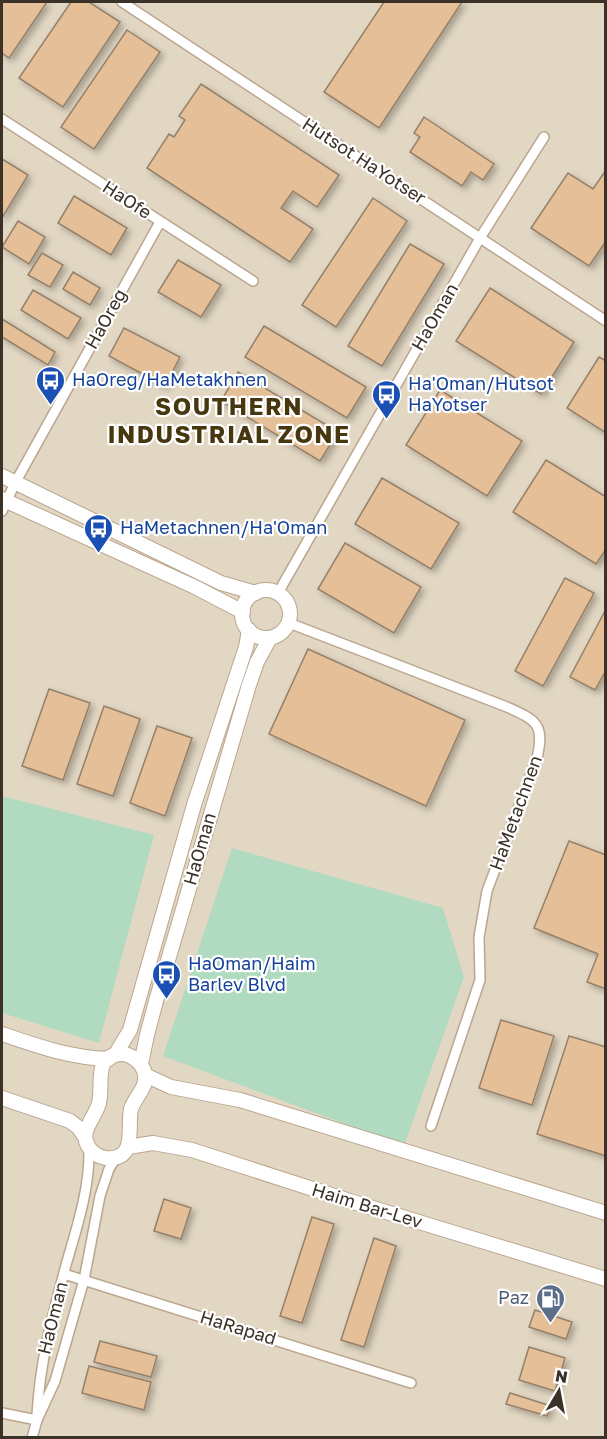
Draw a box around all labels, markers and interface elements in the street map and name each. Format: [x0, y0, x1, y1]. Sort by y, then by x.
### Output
street label: Hutsot HaYotser [299, 112, 430, 208]
street label: HaOfe [99, 175, 156, 223]
street label: HaOman [406, 279, 462, 354]
street label: HaOreg [80, 285, 131, 353]
bus stop icon: HaOreg/HaMetakhnen [35, 364, 67, 406]
place label: HaOreg/HaMetakhnen [72, 368, 267, 390]
place label: Ha'Oman/Hutsot HaYotser [408, 372, 554, 415]
bus stop icon: Ha'Oman/Hutsot HaYotser [371, 378, 403, 420]
district label: SOUTHERN INDUSTRIAL ZONE [107, 391, 351, 448]
bus stop icon: HaMetachnen/Ha'Oman [83, 512, 115, 554]
place label: HaMetachnen/Ha'Oman [120, 516, 327, 538]
street label: HaMetachnen [484, 752, 546, 873]
street label: HaOman [178, 810, 220, 887]
place label: HaOman/Haim Barlev Blvd [188, 952, 316, 995]
bus stop icon: HaOman/Haim Barlev Blvd [151, 958, 183, 1000]
street label: Haim Bar-Lev [309, 1178, 425, 1232]
street label: HaOman [32, 1279, 72, 1356]
fuel station icon: Paz [534, 1282, 566, 1324]
place label: Paz [498, 1286, 529, 1308]
street label: HaRapad [198, 1305, 279, 1349]
north arrow [529, 1361, 589, 1421]
text: N [554, 1365, 569, 1387]

